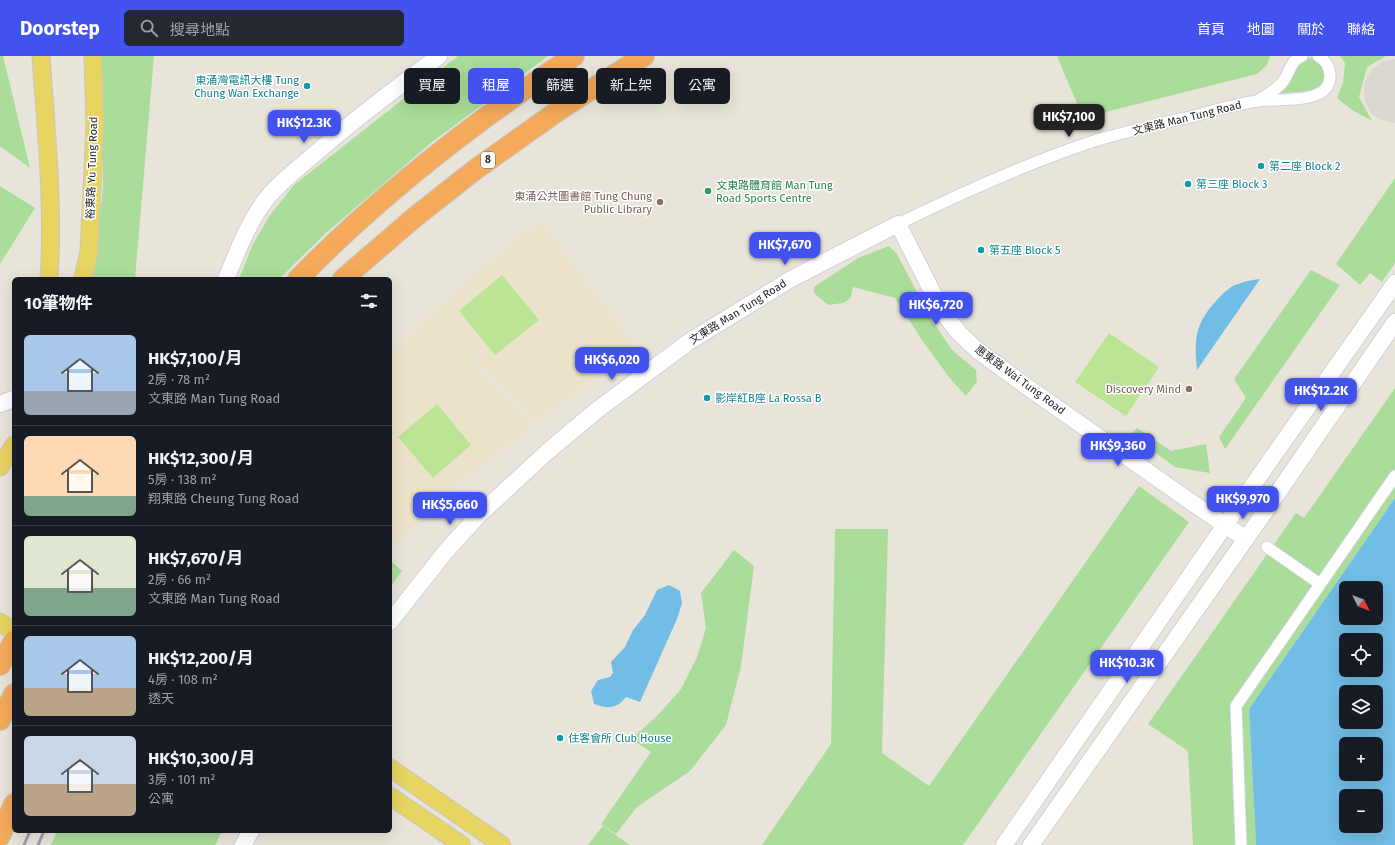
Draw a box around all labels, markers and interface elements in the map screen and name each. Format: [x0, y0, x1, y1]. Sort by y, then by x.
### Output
search box [124, 10, 404, 46]
text: Doorstep [20, 17, 100, 40]
icon: search [138, 17, 160, 39]
text: 搜尋地點 [170, 21, 230, 39]
text: 首頁 [1197, 21, 1225, 38]
text: 地圖 [1247, 21, 1275, 38]
text: 關於 [1297, 21, 1325, 38]
text: 聯絡 [1347, 21, 1375, 38]
chip: 買屋 [404, 68, 460, 104]
chip: 租屋 [468, 68, 524, 104]
chip: 篩選 [532, 68, 588, 104]
chip: 新上架 [596, 68, 666, 104]
chip: 公寓 [674, 68, 730, 104]
place label: 東涌灣電訊大樓 Tung Chung Wan Exchange [194, 74, 299, 100]
marker: 東涌灣電訊大樓 Tung Chung Wan Exchange [302, 81, 312, 91]
street label: 文東路 Man Tung Road [1131, 98, 1243, 138]
pin: HK$7,100 [1028, 104, 1110, 138]
text: HK$7,100 [1043, 109, 1095, 124]
pin: HK$12.3K [263, 110, 345, 144]
text: HK$12.3K [277, 115, 331, 130]
street label: 裕東路 Yu Tung Road [84, 116, 100, 220]
road number: 8 [481, 152, 495, 168]
place label: 第二座 Block 2 [1269, 160, 1340, 173]
marker: 第二座 Block 2 [1256, 161, 1266, 171]
place label: 第三座 Block 3 [1196, 178, 1268, 191]
place label: 文東路體育館 Man Tung Road Sports Centre [716, 179, 833, 205]
marker: 第三座 Block 3 [1183, 179, 1193, 189]
marker: 文東路體育館 Man Tung Road Sports Centre [703, 186, 713, 196]
place label: 東涌公共圖書館 Tung Chung Public Library [514, 190, 653, 216]
marker: 東涌公共圖書館 Tung Chung Public Library [655, 197, 665, 207]
pin: HK$7,670 [744, 232, 826, 266]
text: HK$7,670 [758, 237, 812, 252]
place label: 第五座 Block 5 [989, 244, 1061, 257]
marker: 第五座 Block 5 [976, 245, 986, 255]
street label: 文東路 Man Tung Road [687, 277, 789, 347]
icon: filters [358, 290, 380, 312]
pin: HK$6,720 [895, 292, 977, 326]
text: 10筆物件 [24, 293, 93, 314]
text: HK$6,720 [909, 297, 963, 312]
street label: 惠東路 Wai Tung Road [972, 343, 1068, 417]
pin: HK$6,020 [571, 347, 653, 381]
text: HK$7,100/月 [148, 348, 243, 369]
icon: home [56, 351, 104, 399]
text: HK$6,020 [584, 352, 640, 367]
text: 2房 · 78 m² [148, 372, 210, 387]
pin: HK$12.2K [1280, 378, 1362, 412]
place label: Discovery Mind [1106, 383, 1181, 396]
text: HK$12.2K [1294, 383, 1348, 398]
marker: Discovery Mind [1184, 384, 1194, 394]
text: 文東路 Man Tung Road [148, 391, 280, 406]
place label: 影岸紅B座 La Rossa B [715, 392, 822, 405]
marker: 影岸紅B座 La Rossa B [702, 393, 712, 403]
pin: HK$9,360 [1077, 433, 1159, 467]
text: HK$9,360 [1090, 438, 1146, 453]
text: HK$12,300/月 [148, 448, 254, 469]
icon: home [56, 452, 104, 500]
text: 5房 · 138 m² [148, 472, 217, 487]
pin: HK$9,970 [1202, 486, 1284, 520]
text: 翔東路 Cheung Tung Road [148, 491, 299, 506]
text: HK$9,970 [1216, 491, 1270, 506]
pin: HK$5,660 [409, 492, 491, 526]
text: HK$5,660 [422, 497, 478, 512]
text: HK$7,670/月 [148, 548, 244, 569]
icon: home [56, 552, 104, 600]
text: 2房 · 66 m² [148, 572, 211, 587]
north arrow [1339, 581, 1383, 625]
map controls [1339, 581, 1383, 833]
text: 文東路 Man Tung Road [148, 591, 280, 606]
button: locate [1339, 633, 1383, 677]
text: HK$12,200/月 [148, 648, 254, 669]
pin: HK$10.3K [1086, 650, 1168, 684]
icon: home [56, 652, 104, 700]
text: HK$10.3K [1099, 655, 1155, 670]
text: 4房 · 108 m² [148, 672, 218, 687]
button: layers [1339, 685, 1383, 729]
text: 透天 [148, 691, 174, 706]
place label: 住客會所 Club House [568, 732, 671, 745]
marker: 住客會所 Club House [555, 733, 565, 743]
button: + [1339, 737, 1383, 781]
text: HK$10,300/月 [148, 748, 255, 769]
icon: home [56, 752, 104, 800]
text: 3房 · 101 m² [148, 772, 215, 787]
button: − [1339, 789, 1383, 833]
text: 公寓 [148, 791, 174, 806]

